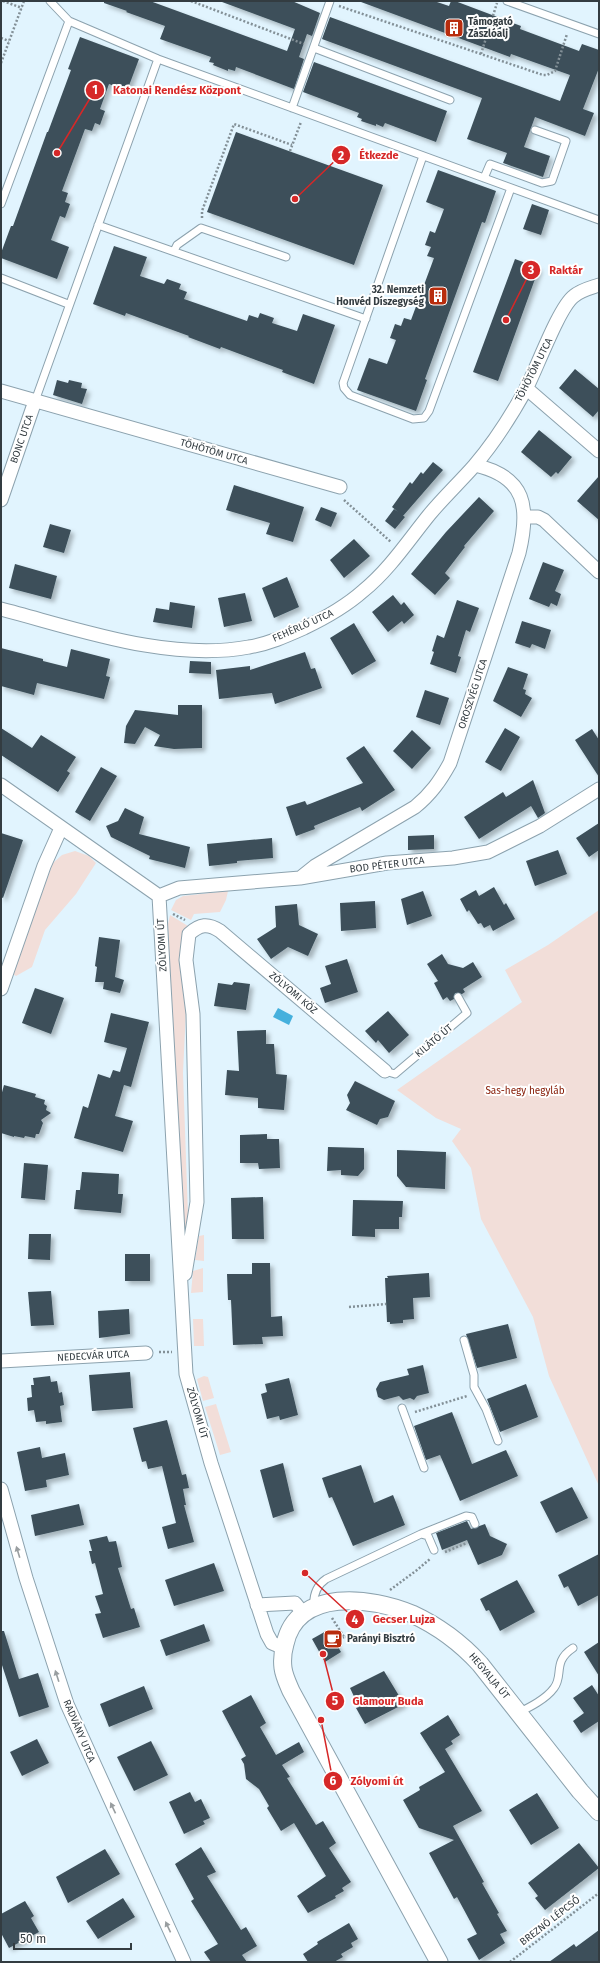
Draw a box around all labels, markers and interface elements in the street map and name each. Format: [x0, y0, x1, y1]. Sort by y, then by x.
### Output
place label: Támogató Zászlóalj [468, 15, 513, 40]
building icon: Támogató Zászlóalj [443, 17, 465, 39]
callout: Katonai Rendész Központ [85, 78, 249, 101]
text: 1 [92, 83, 98, 97]
text: Katonai Rendész Központ [113, 84, 242, 97]
callout: Étkezde [331, 144, 407, 167]
text: Étkezde [359, 148, 399, 162]
text: 2 [338, 149, 344, 163]
callout: Raktár [521, 259, 591, 282]
text: 3 [527, 263, 534, 277]
text: Raktár [549, 264, 583, 277]
place label: 32. Nemzeti Honvéd Díszegység [336, 284, 424, 308]
building icon: 32. Nemzeti Honvéd Díszegység [427, 285, 449, 307]
street label: TÖHÖTÖM UTCA [511, 335, 555, 404]
street label: BONC UTCA [8, 413, 36, 465]
street label: TÖHÖTÖM UTCA [179, 435, 250, 467]
street label: FEHÉRLÓ UTCA [270, 605, 336, 645]
street label: OROSZVÉG UTCA [454, 657, 490, 730]
street label: BOD PÉTER UTCA [349, 852, 425, 876]
street label: ZÓLYOMI ÚT [153, 917, 169, 972]
street label: ZÓLYOMI KÖZ [267, 968, 321, 1017]
street label: KILÁTÓ ÚT [412, 1020, 456, 1060]
park label: Sas-hegy hegyláb [485, 1085, 565, 1097]
street label: NEDECVÁR UTCA [57, 1346, 130, 1364]
street label: ZÓLYOMI ÚT [184, 1385, 212, 1441]
one-way arrow [15, 1546, 21, 1558]
callout: Gecser Lujza [345, 1608, 443, 1631]
text: 4 [352, 1613, 359, 1627]
text: Gecser Lujza [373, 1613, 435, 1626]
cafe icon: Parányi Bisztró [322, 1628, 344, 1650]
place label: Parányi Bisztró [347, 1632, 415, 1645]
street label: HEGYALJA ÚT [466, 1649, 514, 1702]
one-way arrow [54, 1670, 60, 1682]
callout: Glamour Buda [325, 1689, 432, 1712]
text: 5 [332, 1694, 339, 1708]
text: Glamour Buda [352, 1695, 424, 1708]
street label: RADVÁNY UTCA [60, 1697, 100, 1764]
callout: Zólyomi út [323, 1770, 412, 1793]
text: 6 [330, 1774, 337, 1788]
text: Zólyomi út [351, 1775, 404, 1788]
one-way arrow [110, 1803, 116, 1814]
street label: BREZNÓ LÉPCSŐ [516, 1892, 583, 1948]
one-way arrow [165, 1921, 171, 1932]
scale bar [14, 1925, 131, 1951]
text: 50 m [20, 1932, 46, 1946]

